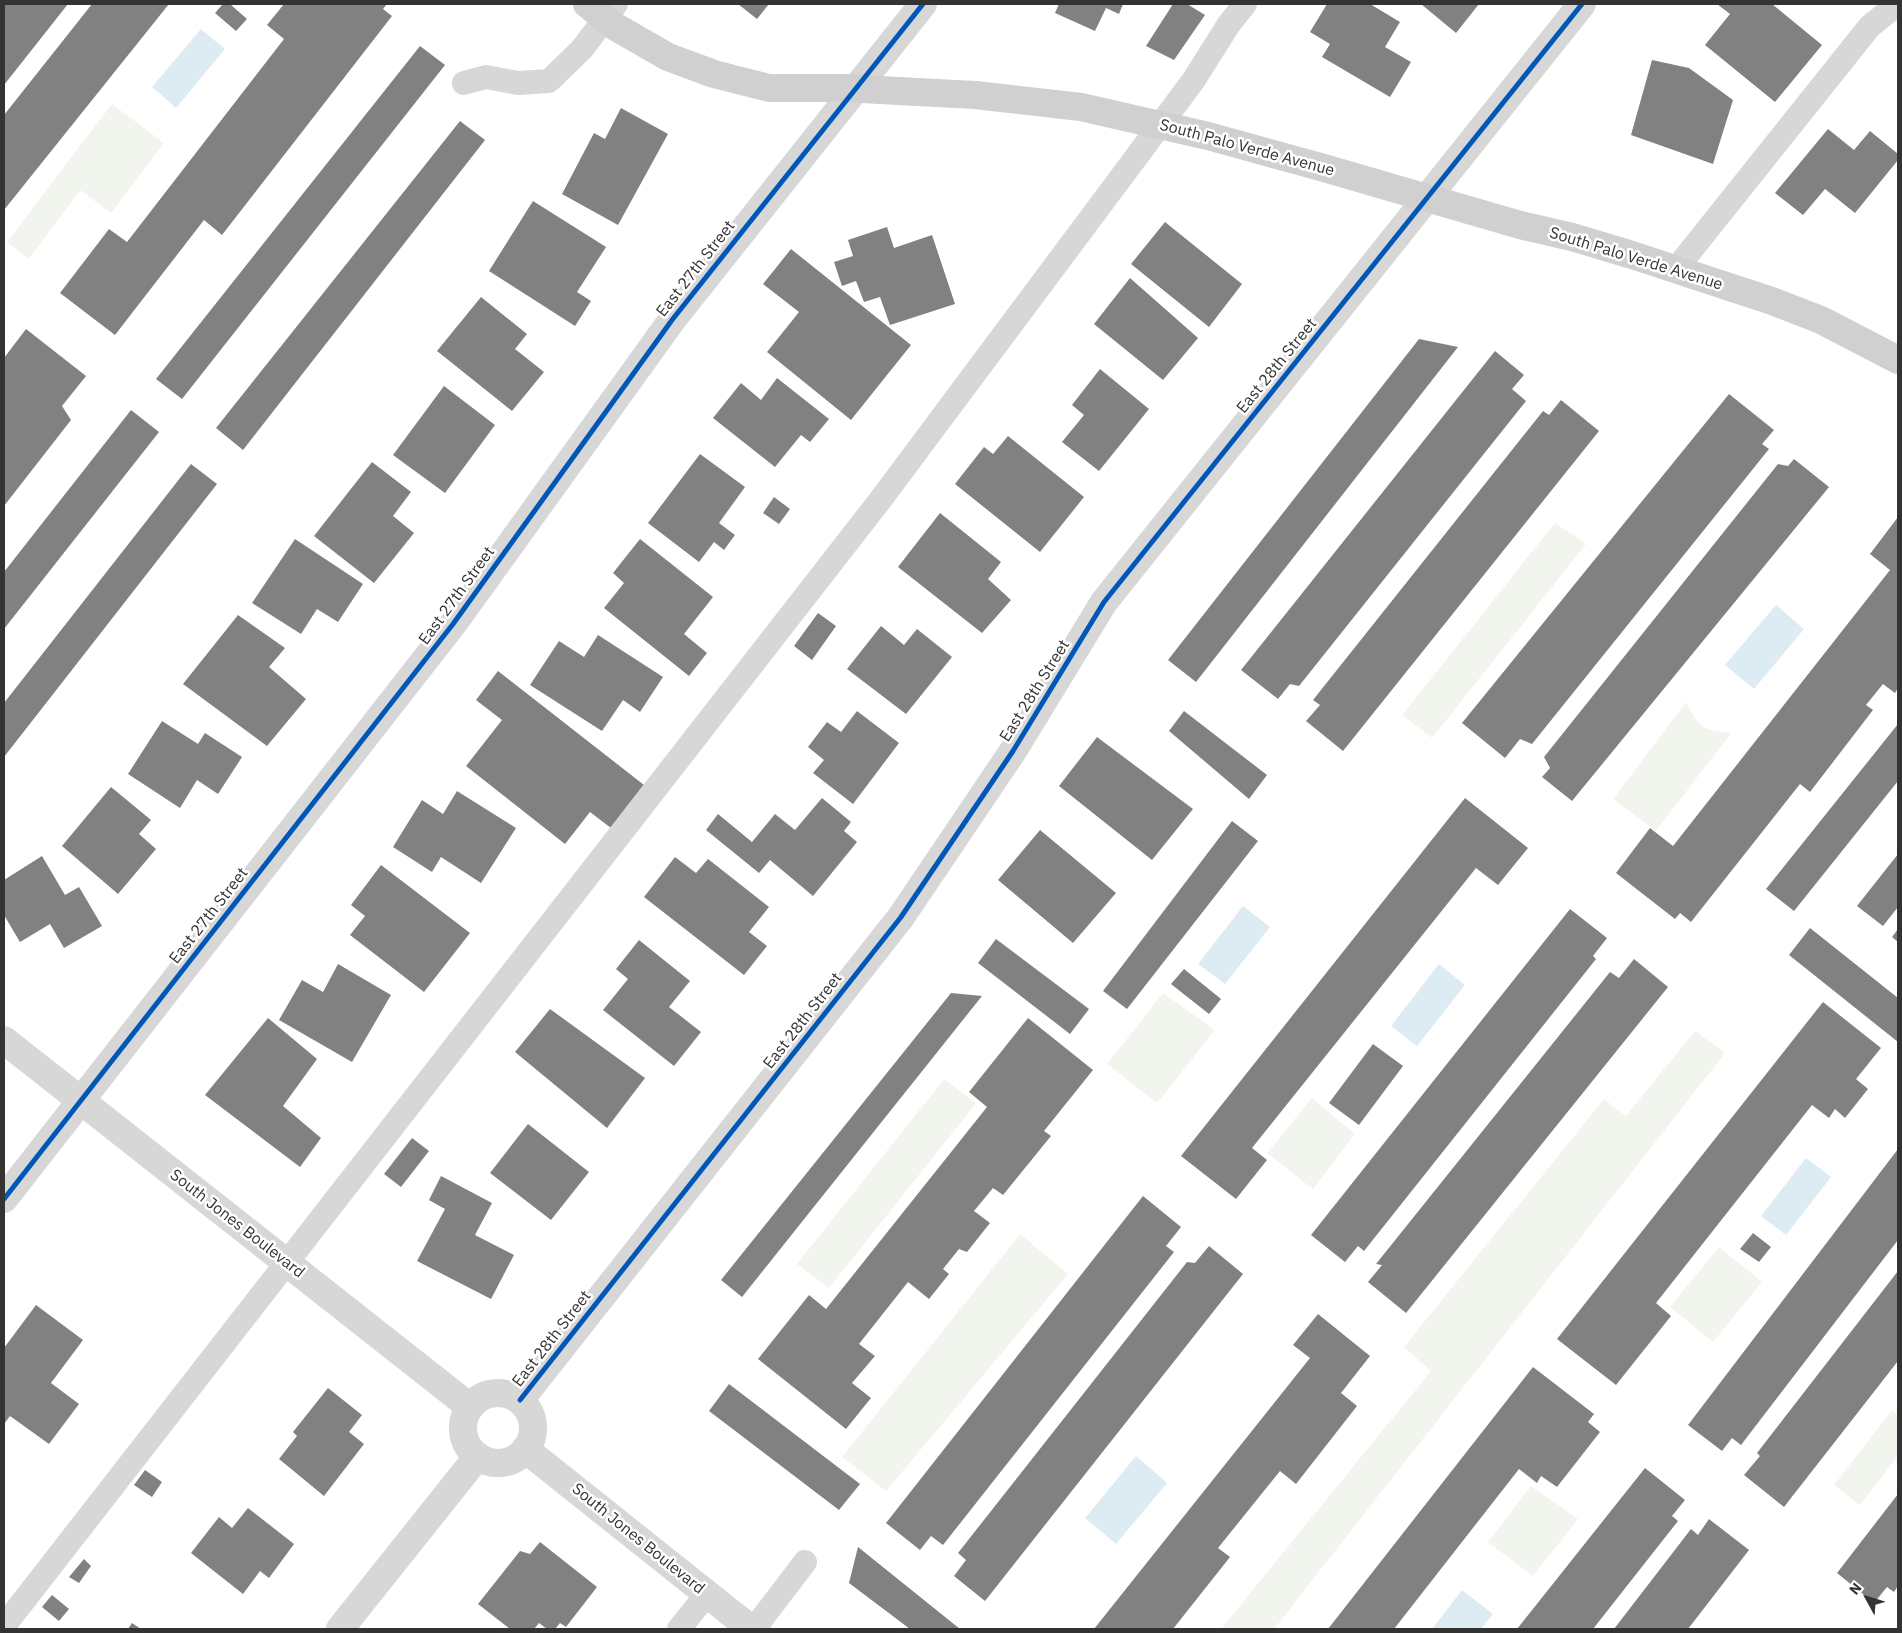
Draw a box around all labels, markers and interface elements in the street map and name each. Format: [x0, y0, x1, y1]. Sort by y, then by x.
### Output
street label: South Palo Verde Avenue [1158, 115, 1336, 181]
street label: East 27th Street [653, 217, 739, 321]
street label: South Palo Verde Avenue [1547, 223, 1725, 295]
street label: East 28th Street [1233, 315, 1321, 417]
street label: East 27th Street [415, 543, 499, 649]
street label: East 28th Street [996, 637, 1074, 745]
street label: East 27th Street [166, 864, 252, 968]
street label: East 28th Street [760, 969, 846, 1073]
street label: South Jones Boulevard [166, 1166, 308, 1282]
street label: East 28th Street [509, 1287, 595, 1391]
street label: South Jones Boulevard [568, 1480, 708, 1598]
north arrow [1842, 1573, 1892, 1623]
text: N [1845, 1579, 1866, 1598]

